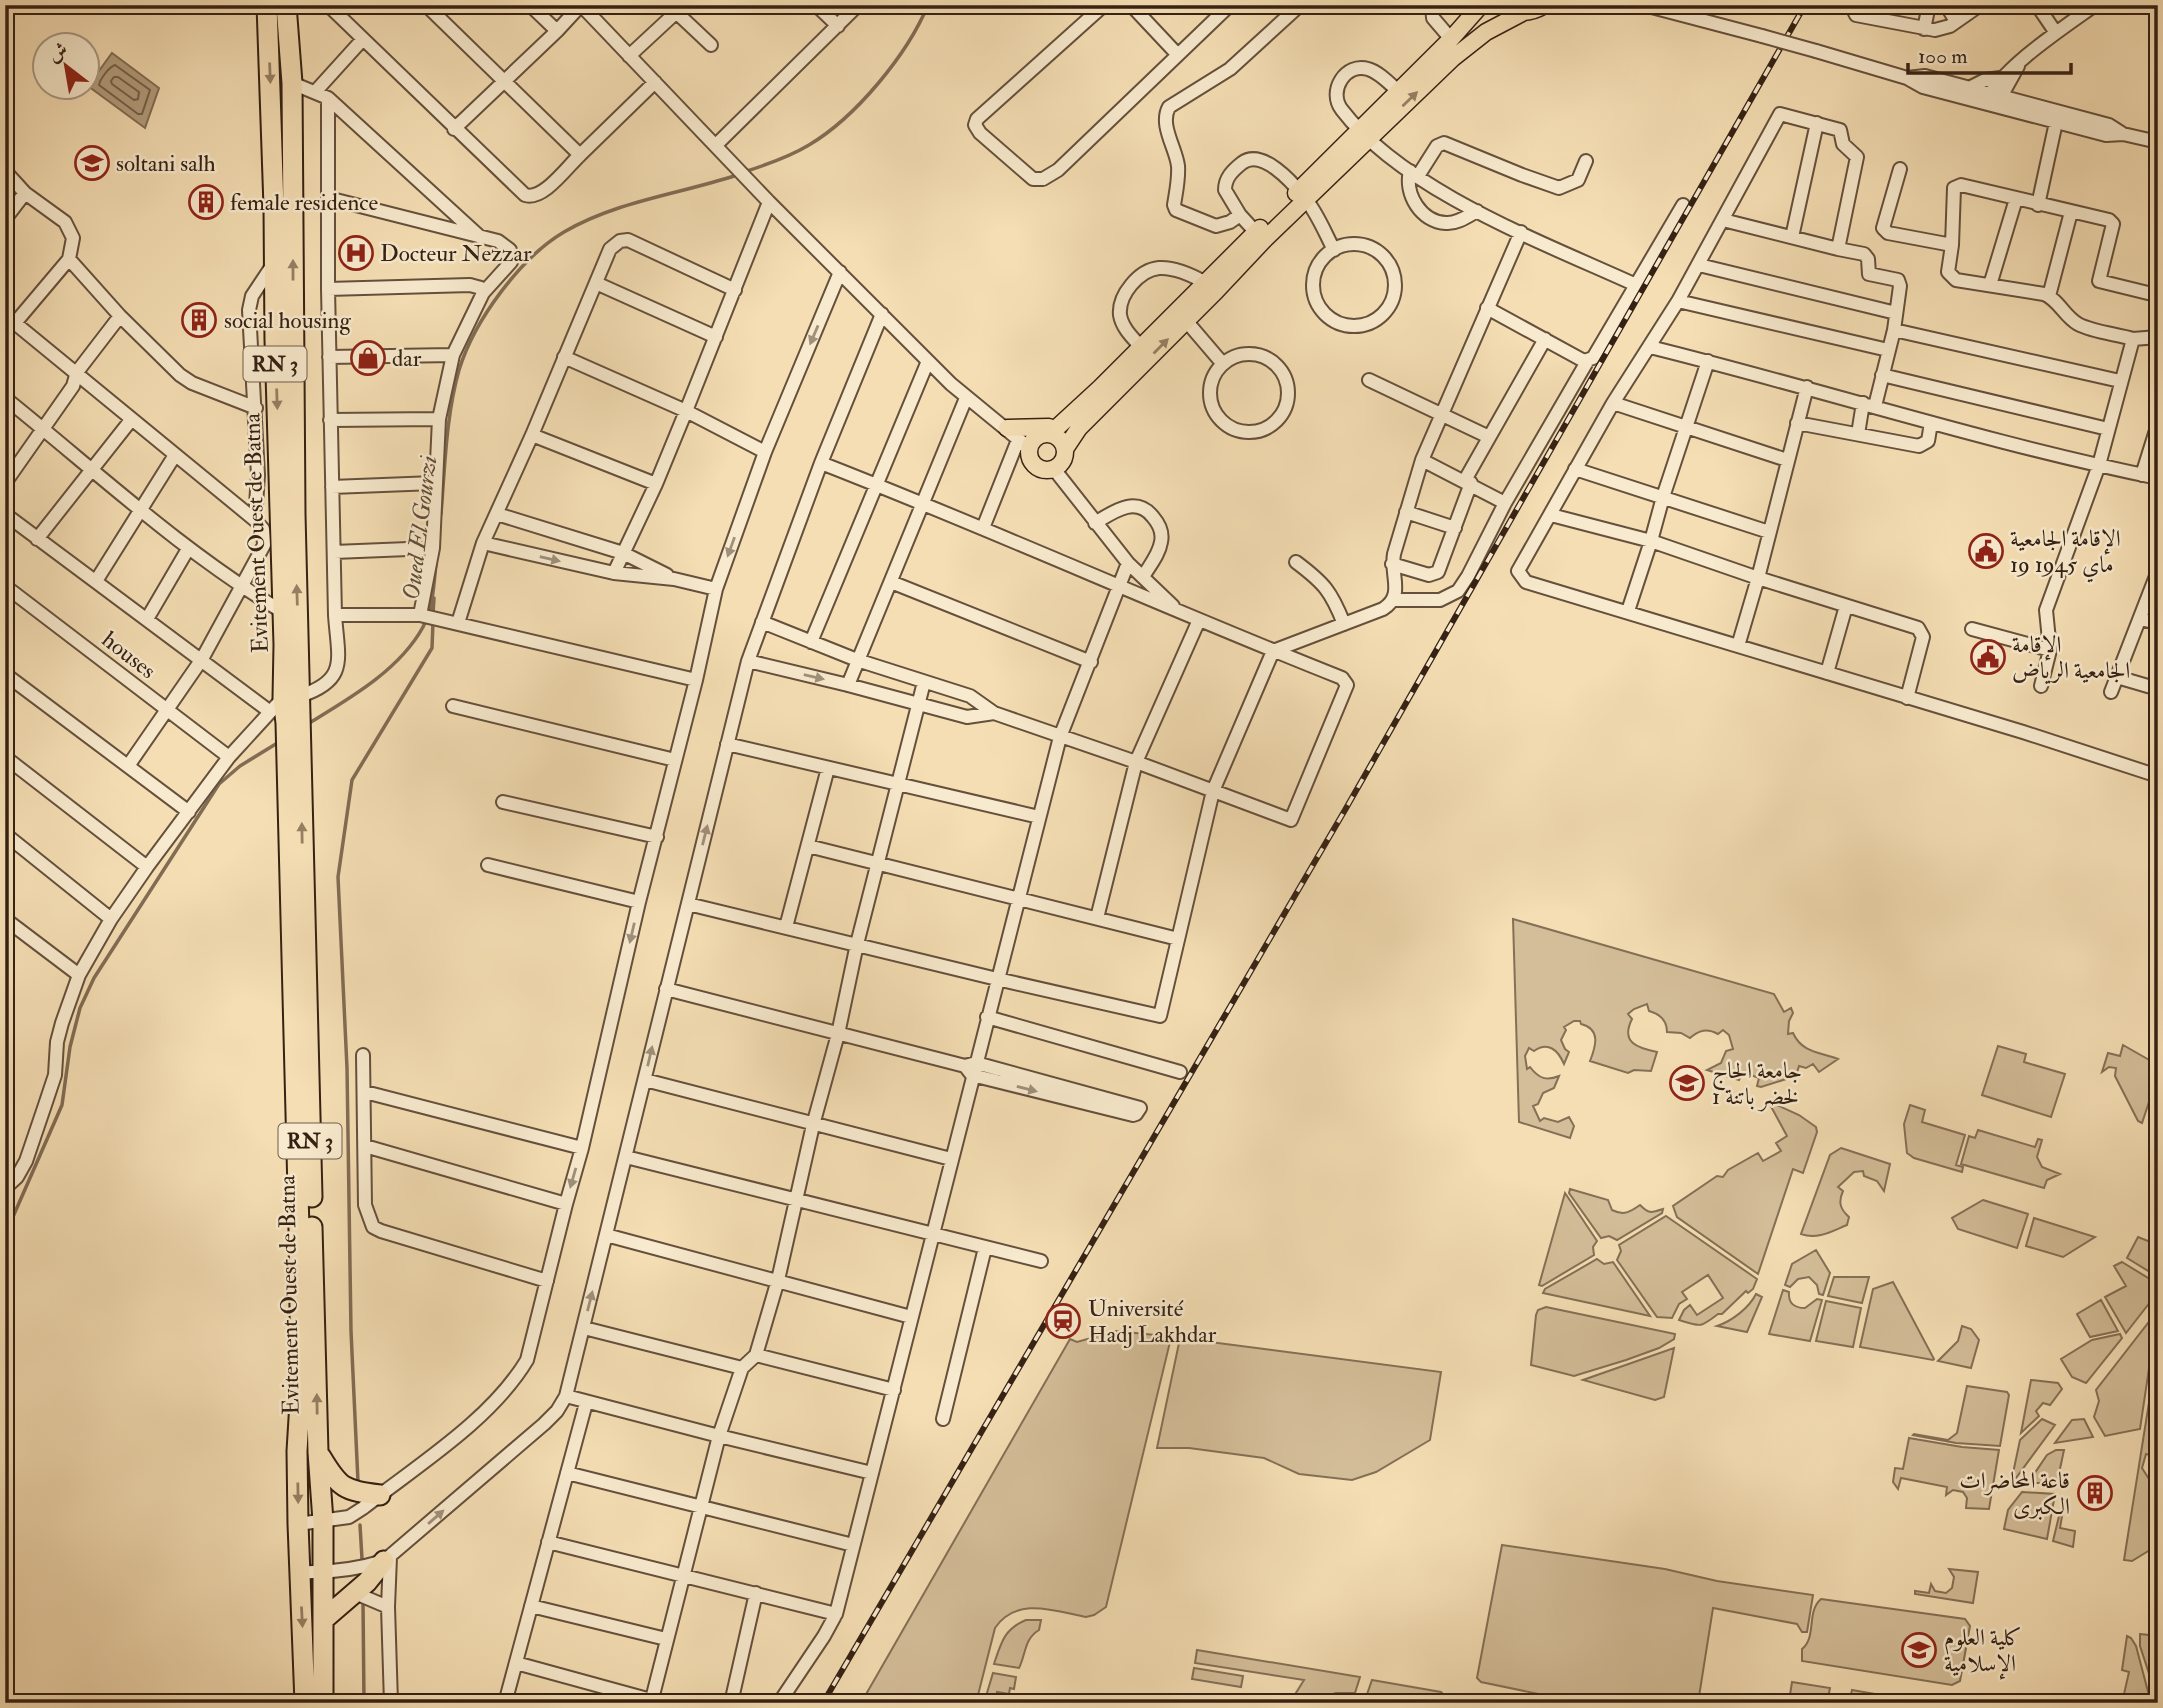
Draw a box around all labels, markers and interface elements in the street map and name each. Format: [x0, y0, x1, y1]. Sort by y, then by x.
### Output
north arrow [32, 32, 102, 102]
scale bar [1908, 32, 2070, 76]
text: ش [43, 37, 72, 67]
text: 100 m [1918, 43, 1968, 70]
one-way arrow [265, 63, 276, 85]
one-way arrow [1401, 92, 1418, 108]
school or university icon: soltani salh [73, 144, 111, 182]
place label: soltani salh [116, 149, 216, 178]
building icon: female residence [187, 183, 225, 221]
place label: female residence [230, 188, 379, 217]
hospital icon: Docteur Nezzar [337, 234, 375, 272]
place label: Docteur Nezzar [380, 239, 532, 268]
one-way arrow [287, 259, 299, 281]
building icon: social housing [180, 301, 218, 339]
place label: social housing [224, 306, 351, 335]
one-way arrow [808, 325, 820, 345]
one-way arrow [1153, 337, 1170, 354]
shop icon: dar [349, 339, 387, 377]
place label: dar [392, 344, 422, 373]
road number: RN 3 [244, 346, 306, 382]
one-way arrow [271, 388, 282, 410]
street label: Evitement Ouest de Batna [237, 412, 275, 653]
water label: Oued El Gourzi [396, 454, 444, 602]
place label: الإقامة الجامعية 19 ماي 1945 [2010, 524, 2121, 583]
public building icon: الإقامة الجامعية 19 ماي 1945 [1967, 532, 2005, 570]
one-way arrow [725, 536, 736, 557]
one-way arrow [539, 553, 561, 564]
one-way arrow [292, 584, 303, 606]
street label: houses [96, 625, 162, 685]
place label: الإقامة الجامعية الرياض [2012, 630, 2130, 685]
public building icon: الإقامة الجامعية الرياض [1969, 638, 2007, 676]
one-way arrow [803, 672, 825, 683]
one-way arrow [296, 822, 308, 844]
one-way arrow [700, 824, 711, 846]
one-way arrow [626, 922, 637, 944]
one-way arrow [645, 1045, 656, 1067]
place label: جامعة الحاج لخضر باتنة 1 [1712, 1056, 1802, 1112]
school or university icon: جامعة الحاج لخضر باتنة 1 [1668, 1064, 1706, 1102]
one-way arrow [1016, 1084, 1038, 1095]
road number: RN 3 [278, 1124, 342, 1158]
one-way arrow [568, 1168, 578, 1189]
street label: Evitement Ouest de Batna [272, 1174, 306, 1415]
one-way arrow [585, 1290, 596, 1312]
place label: Université Hadj Lakhdar [1088, 1294, 1217, 1349]
station icon: Université Hadj Lakhdar [1044, 1302, 1082, 1340]
one-way arrow [311, 1392, 322, 1414]
place label: قاعة المحاضرات الكبرى [1959, 1466, 2070, 1521]
building icon: قاعة المحاضرات الكبرى [2076, 1474, 2114, 1512]
one-way arrow [292, 1483, 304, 1505]
one-way arrow [427, 1509, 445, 1525]
one-way arrow [296, 1606, 307, 1628]
place label: كلية العلوم الإسلامية [1944, 1623, 2022, 1680]
school or university icon: كلية العلوم الإسلامية [1900, 1631, 1938, 1669]

